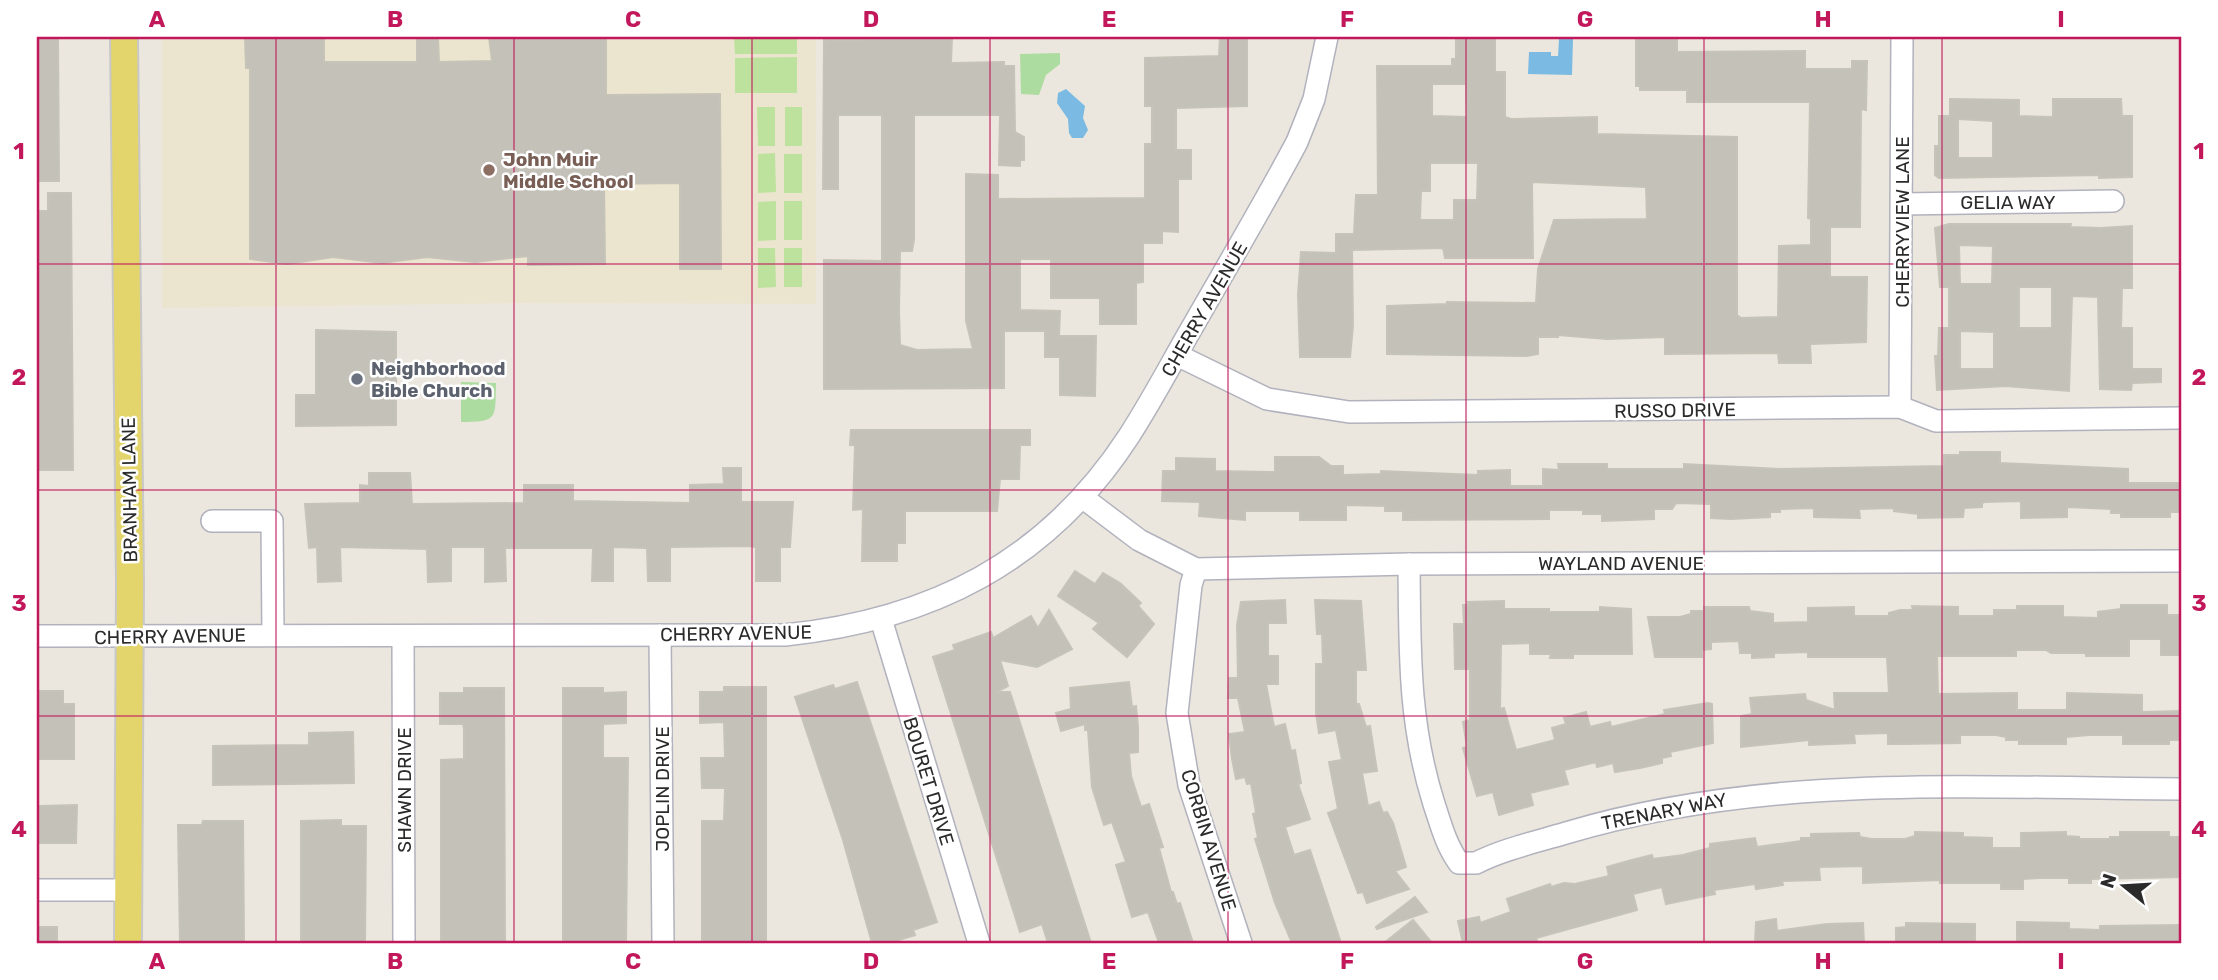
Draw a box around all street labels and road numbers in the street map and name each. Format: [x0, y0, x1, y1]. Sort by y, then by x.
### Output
street label: CHERRYVIEW LANE [1891, 136, 1914, 308]
street label: GELIA WAY [1960, 191, 2056, 214]
street label: CHERRY AVENUE [1157, 238, 1252, 381]
street label: RUSSO DRIVE [1614, 398, 1736, 423]
street label: BRANHAM LANE [117, 417, 142, 563]
street label: WAYLAND AVENUE [1538, 552, 1704, 575]
street label: CHERRY AVENUE [660, 621, 812, 646]
street label: CHERRY AVENUE [94, 624, 246, 649]
street label: BOURET DRIVE [898, 714, 959, 848]
street label: JOPLIN DRIVE [651, 726, 674, 852]
street label: SHAWN DRIVE [393, 727, 416, 853]
street label: CORBIN AVENUE [1176, 766, 1241, 914]
street label: TRENARY WAY [1599, 788, 1729, 835]

